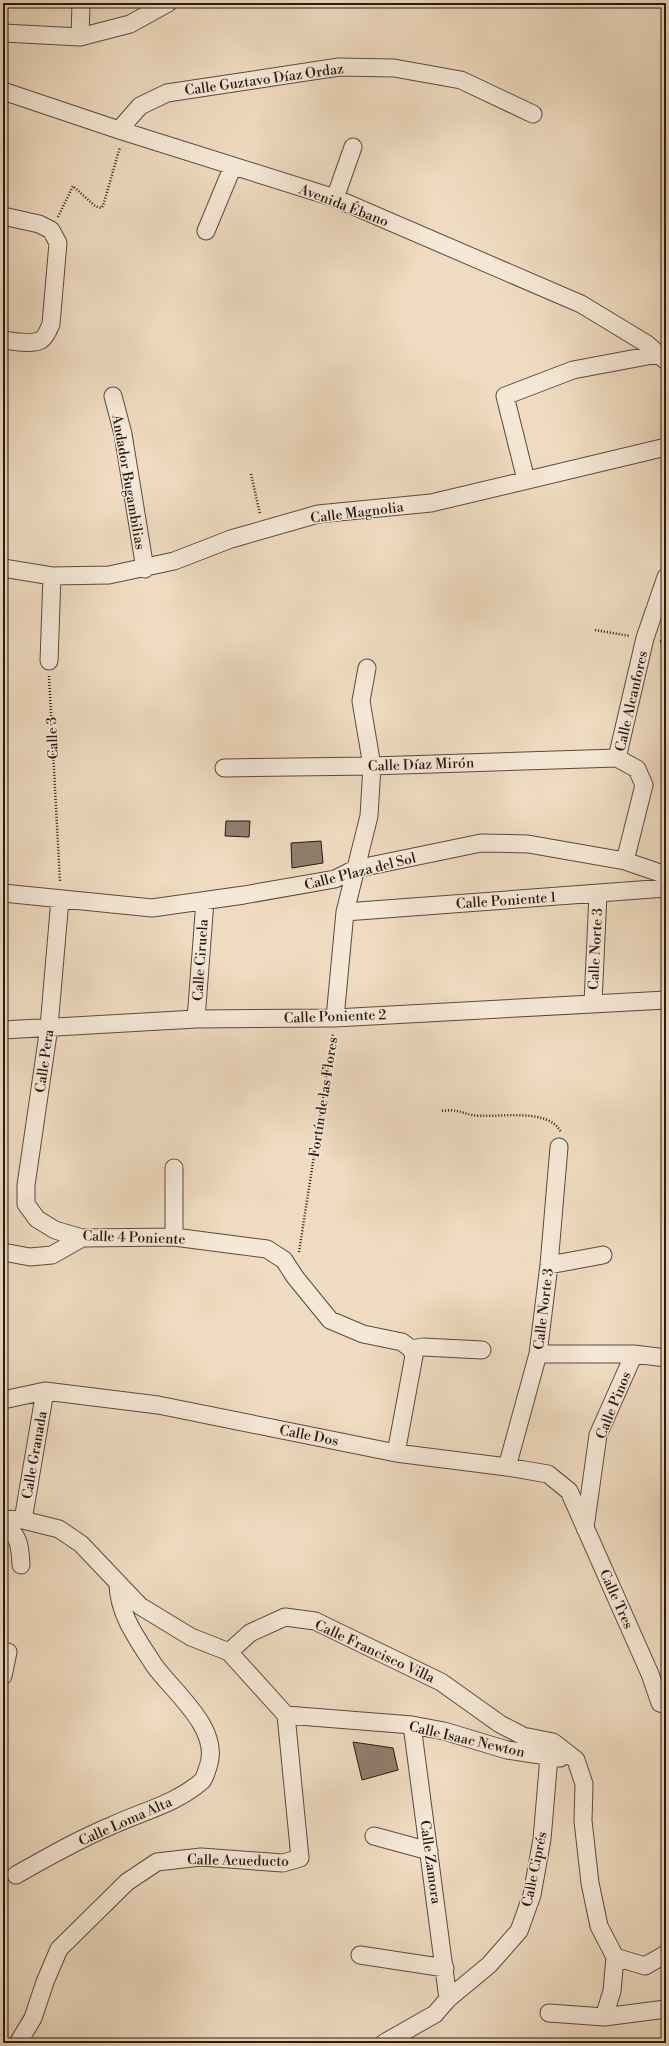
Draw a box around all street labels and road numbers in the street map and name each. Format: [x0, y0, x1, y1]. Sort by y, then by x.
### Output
street label: Calle Guztavo Díaz Ordaz [184, 60, 345, 100]
street label: Avenida Ébano [295, 178, 392, 231]
street label: Andador Bugambilias [107, 412, 149, 551]
street label: Calle Magnolia [310, 498, 406, 528]
street label: Calle Alcanfores [612, 649, 652, 753]
street label: Calle 3 [43, 716, 63, 760]
street label: Calle Díaz Mirón [368, 754, 475, 776]
street label: Calle Plaza del Sol [302, 849, 418, 895]
street label: Calle Poniente 1 [455, 889, 557, 913]
street label: Calle Norte 3 [585, 907, 607, 990]
street label: Calle Ciruela [189, 918, 213, 1002]
street label: Calle Poniente 2 [283, 1006, 387, 1028]
street label: Calle Pera [32, 1027, 58, 1094]
street label: Fortín de las Flores [306, 1036, 342, 1159]
street label: Calle 4 Poniente [82, 1227, 186, 1249]
street label: Calle Norte 3 [530, 1267, 558, 1351]
street label: Calle Pinos [592, 1369, 636, 1442]
street label: Calle Granada [18, 1409, 52, 1500]
street label: Calle Dos [278, 1421, 340, 1451]
street label: Calle Tres [595, 1567, 637, 1632]
street label: Calle Francisco Villa [312, 1616, 438, 1688]
street label: Calle Isaac Newton [407, 1718, 527, 1762]
street label: Calle Loma Alta [76, 1793, 176, 1851]
street label: Calle Zamora [415, 1819, 445, 1906]
street label: Calle Ciprés [518, 1830, 552, 1908]
street label: Calle Acueducto [187, 1851, 289, 1871]

